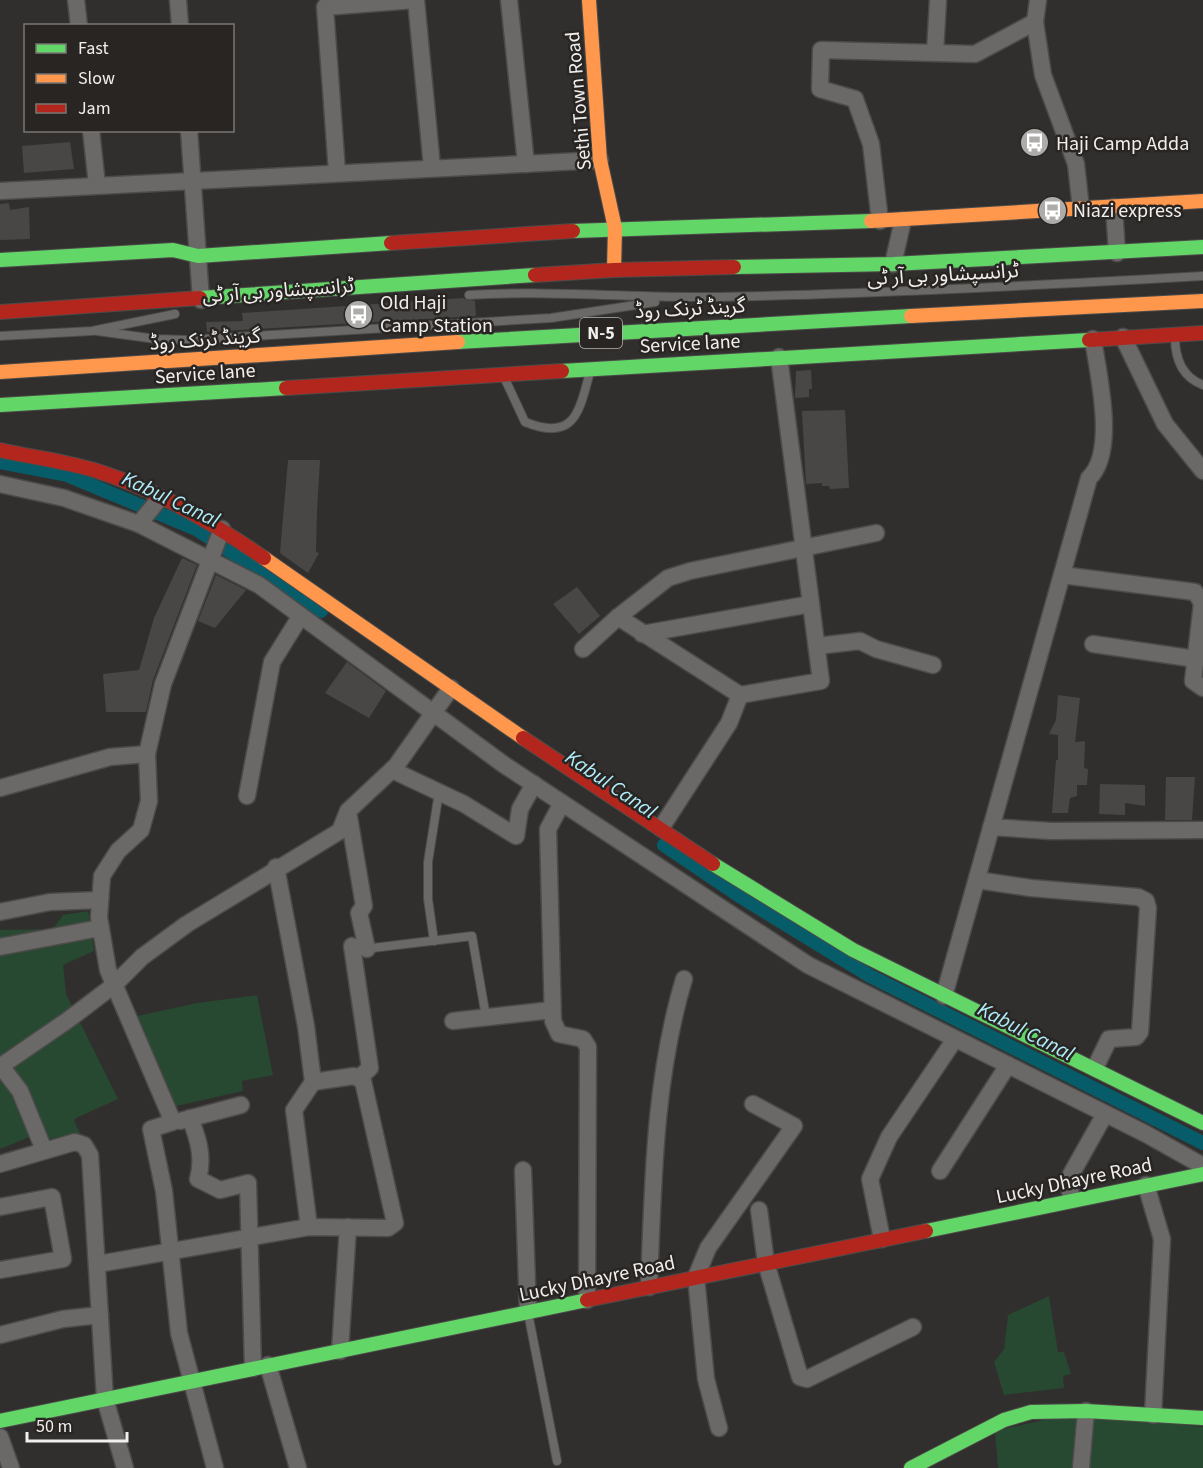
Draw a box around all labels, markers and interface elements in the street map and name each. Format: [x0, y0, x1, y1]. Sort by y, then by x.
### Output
legend [24, 24, 234, 132]
street label: Sethi Town Road [559, 30, 599, 172]
text: Fast [78, 36, 109, 61]
text: Slow [78, 66, 115, 91]
text: Jam [78, 96, 111, 121]
bus stop icon: Haji Camp Adda [1019, 127, 1051, 159]
place label: Haji Camp Adda [1056, 130, 1189, 158]
bus stop icon: Niazi express [1036, 194, 1068, 226]
place label: Niazi express [1073, 197, 1182, 225]
street label: ٹرانسپشاور بی آر ٹی [866, 257, 1020, 293]
street label: ٹرانسپشاور بی آر ٹی [201, 272, 355, 310]
place label: Old Haji Camp Station [380, 289, 493, 340]
street label: گرینڈ ٹرنک روڈ [634, 292, 747, 326]
bus stop icon: Old Haji Camp Station [343, 298, 375, 330]
road number: N-5 [580, 318, 622, 348]
street label: گرینڈ ٹرنک روڈ [149, 322, 262, 358]
street label: Service lane [639, 327, 741, 361]
street label: Service lane [154, 357, 256, 391]
water label: Kabul Canal [117, 463, 225, 535]
water label: Kabul Canal [559, 742, 663, 826]
water label: Kabul Canal [973, 994, 1080, 1068]
street label: Lucky Dhayre Road [994, 1151, 1155, 1211]
street label: Lucky Dhayre Road [517, 1249, 678, 1309]
scale bar [27, 1405, 128, 1443]
text: 50 m [36, 1414, 72, 1439]

